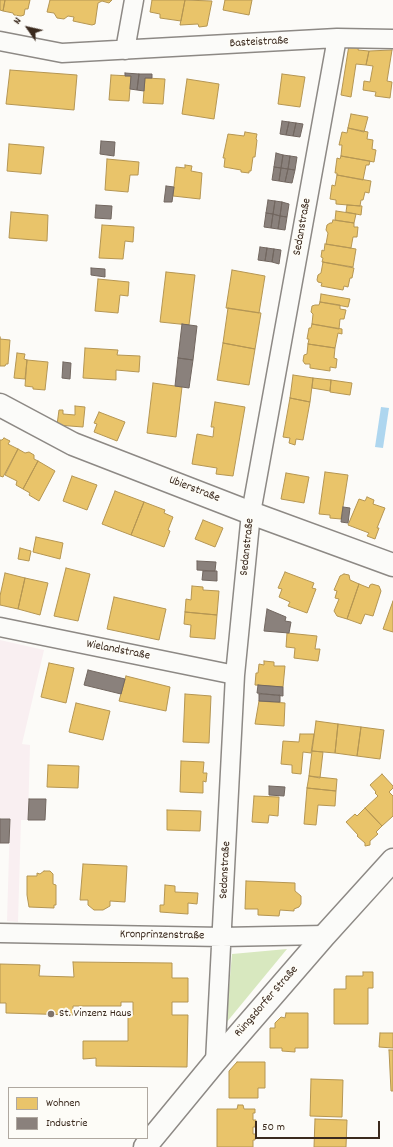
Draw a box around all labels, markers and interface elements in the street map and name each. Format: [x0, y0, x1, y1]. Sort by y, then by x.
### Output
north arrow [8, 8, 48, 48]
text: N [10, 15, 26, 28]
street label: Basteistraße [229, 34, 289, 52]
street label: Sedanstraße [291, 197, 315, 257]
street label: Ubierstraße [166, 474, 222, 506]
street label: Sedanstraße [238, 517, 258, 577]
street label: Wielandstraße [85, 638, 151, 664]
street label: Sedanstraße [217, 841, 235, 899]
street label: Kronprinzenstraße [120, 928, 204, 944]
street label: Rüngsdorfer Straße [232, 963, 302, 1041]
place label: St. Vinzenz Haus [59, 1007, 132, 1021]
marker: St. Vinzenz Haus [46, 1009, 56, 1019]
legend [8, 1087, 148, 1139]
text: Wohnen [46, 1095, 80, 1112]
scale bar [257, 1113, 382, 1139]
text: Industrie [46, 1115, 87, 1132]
text: 50 m [262, 1119, 285, 1136]

